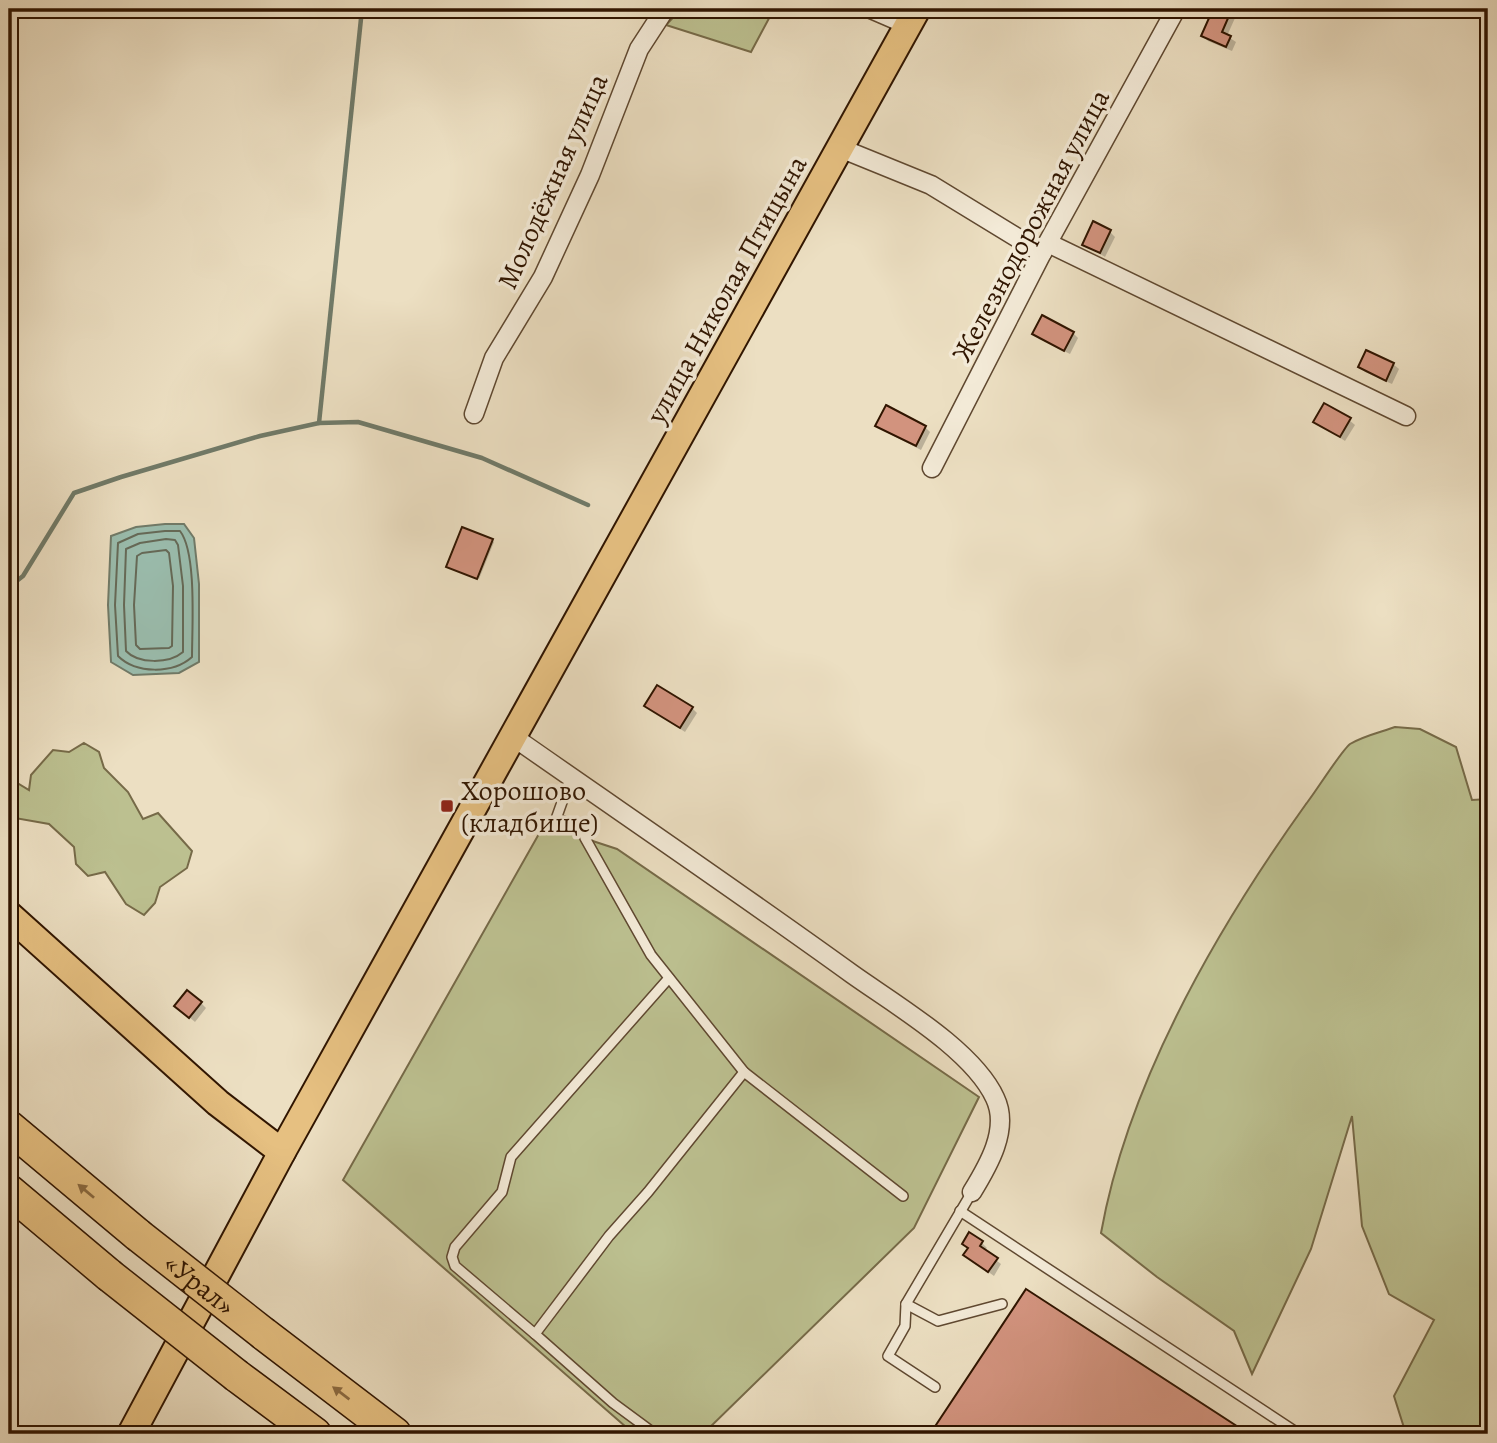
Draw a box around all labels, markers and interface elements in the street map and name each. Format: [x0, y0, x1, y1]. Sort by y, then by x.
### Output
street label: Молодёжная улица [488, 68, 618, 295]
street label: Железнодорожная улица [943, 82, 1119, 368]
street label: улица Николая Птицына [637, 149, 816, 431]
place label: Хорошово (кладбище) [461, 772, 598, 842]
marker: Хорошово (кладбище) [439, 798, 455, 814]
one-way arrow [77, 1184, 94, 1199]
street label: «Урал» [156, 1245, 243, 1324]
one-way arrow [332, 1386, 350, 1400]

